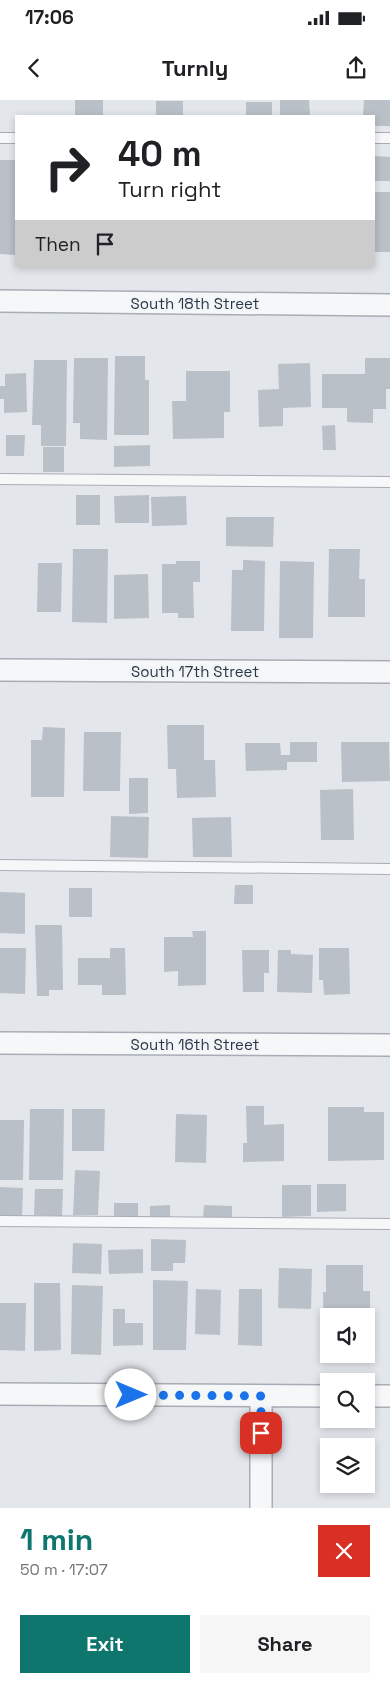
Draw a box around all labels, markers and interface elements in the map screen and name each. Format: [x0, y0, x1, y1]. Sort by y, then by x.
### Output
text: 17:06 [25, 5, 74, 30]
icon: back [20, 54, 48, 82]
text: Turnly [162, 54, 228, 82]
icon: share [342, 54, 370, 82]
text: 40 m [118, 132, 202, 176]
icon: right [35, 135, 100, 200]
text: Turn right [118, 175, 221, 203]
icon: arrive [91, 230, 119, 258]
text: Then [35, 232, 81, 257]
street label: South 18th Street [131, 294, 260, 313]
street label: South 17th Street [131, 662, 259, 681]
street label: South 16th Street [131, 1035, 260, 1054]
map controls [320, 1308, 375, 1493]
button: sound [320, 1308, 375, 1363]
position arrow [104, 1368, 156, 1420]
button: search [320, 1373, 375, 1428]
pin [240, 1412, 282, 1454]
icon: arrive [247, 1419, 275, 1447]
button: layers [320, 1438, 375, 1493]
text: 1 min [20, 1520, 93, 1559]
button: close [318, 1525, 370, 1577]
text: 50 m · 17:07 [20, 1559, 108, 1580]
button: Exit [20, 1615, 190, 1673]
button: Share [200, 1615, 370, 1673]

